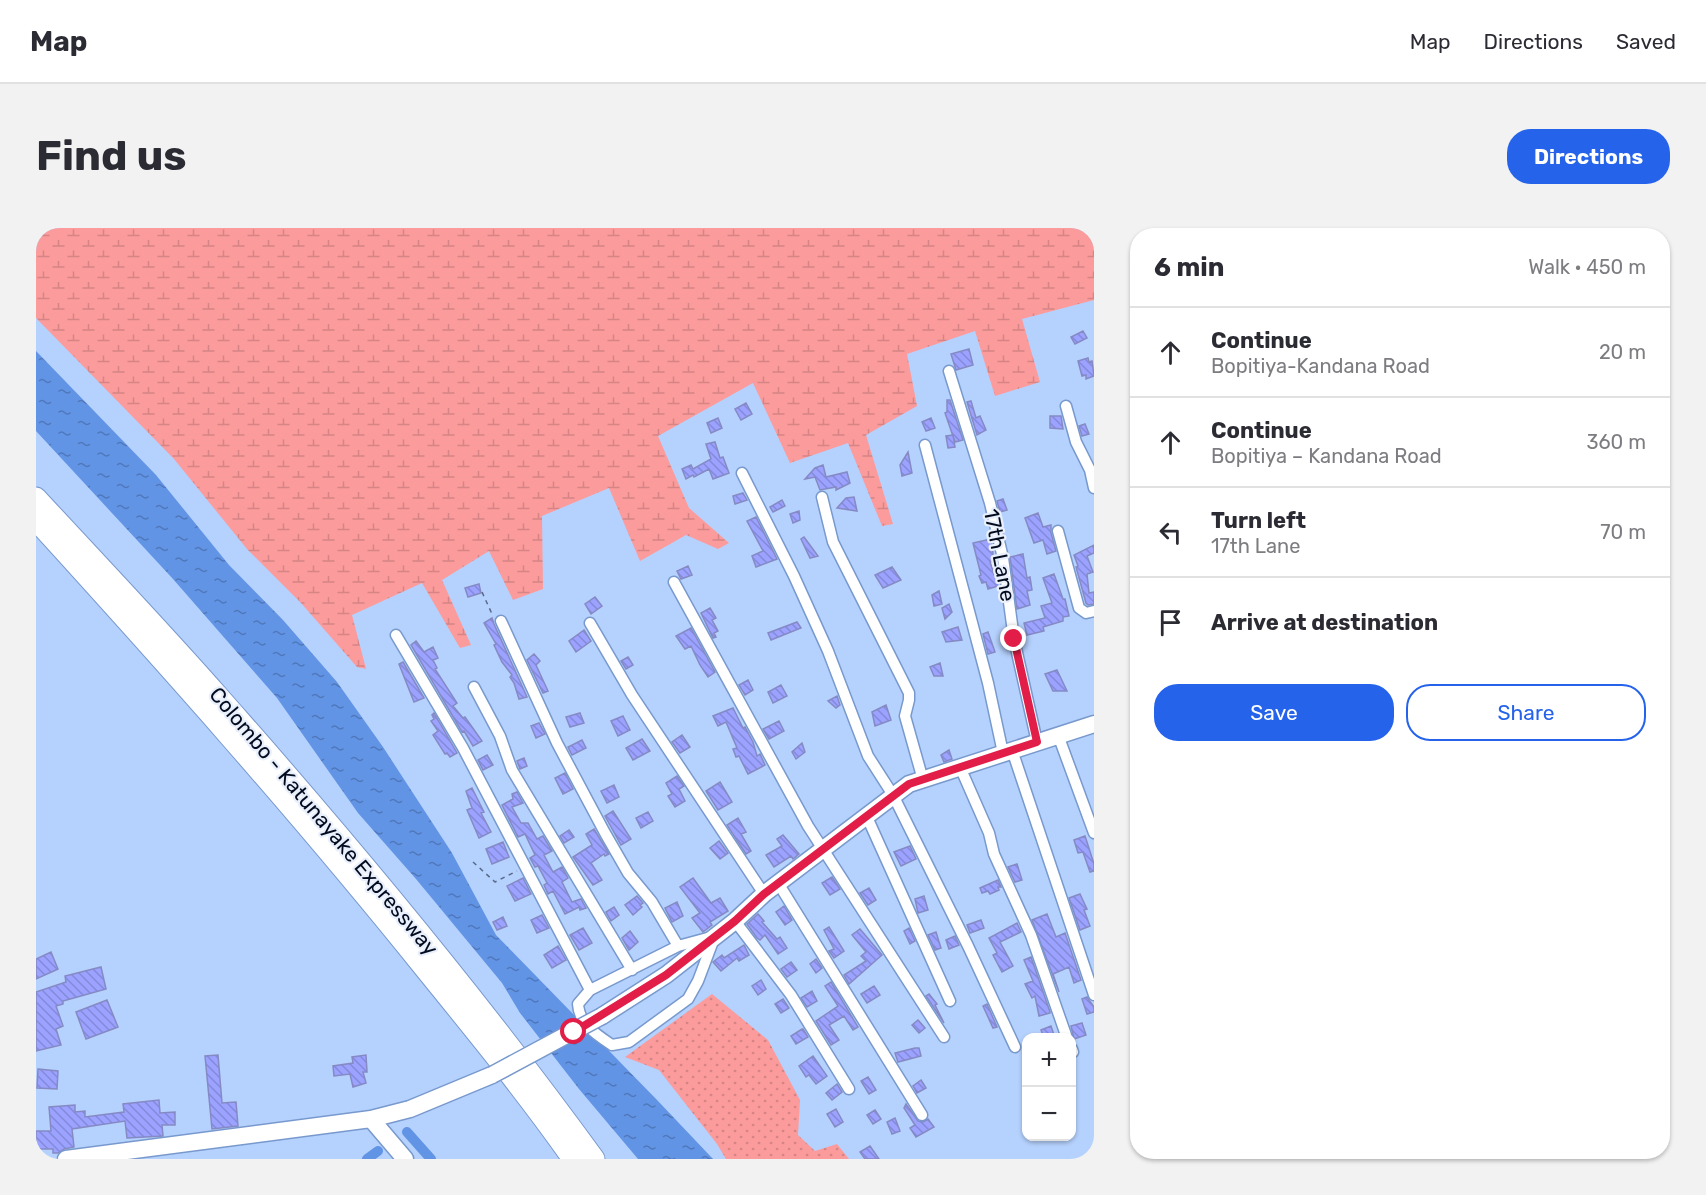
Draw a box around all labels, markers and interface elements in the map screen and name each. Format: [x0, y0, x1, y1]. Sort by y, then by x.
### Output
text: Map [30, 25, 87, 58]
text: Map [1410, 29, 1451, 54]
text: Directions [1484, 29, 1583, 54]
text: Saved [1616, 29, 1676, 54]
button: Directions [1507, 129, 1670, 184]
text: Find us [36, 131, 187, 181]
text: 6 min [1154, 252, 1224, 283]
text: Walk · 450 m [1528, 255, 1646, 279]
text: Continue [1211, 327, 1312, 354]
icon: ahead [1154, 336, 1187, 369]
text: 20 m [1599, 340, 1646, 364]
text: Bopitiya-Kandana Road [1211, 354, 1430, 378]
text: Continue [1211, 417, 1312, 444]
icon: ahead [1154, 426, 1187, 459]
text: 360 m [1587, 430, 1646, 454]
text: Bopitiya – Kandana Road [1211, 444, 1442, 468]
street label: 17th Lane [979, 507, 1021, 603]
text: Turn left [1211, 507, 1306, 534]
icon: left [1154, 516, 1187, 549]
text: 70 m [1600, 520, 1646, 544]
text: 17th Lane [1211, 534, 1300, 558]
icon: arrive [1154, 606, 1187, 639]
text: Arrive at destination [1211, 609, 1438, 636]
route end [1000, 625, 1026, 651]
street label: Colombo - Katunayake Expressway [204, 682, 444, 961]
button: Save [1154, 684, 1394, 741]
button: Share [1406, 684, 1646, 741]
route start [560, 1018, 586, 1044]
map controls [1022, 1033, 1076, 1141]
button: + [1022, 1033, 1076, 1087]
button: − [1022, 1087, 1076, 1141]

